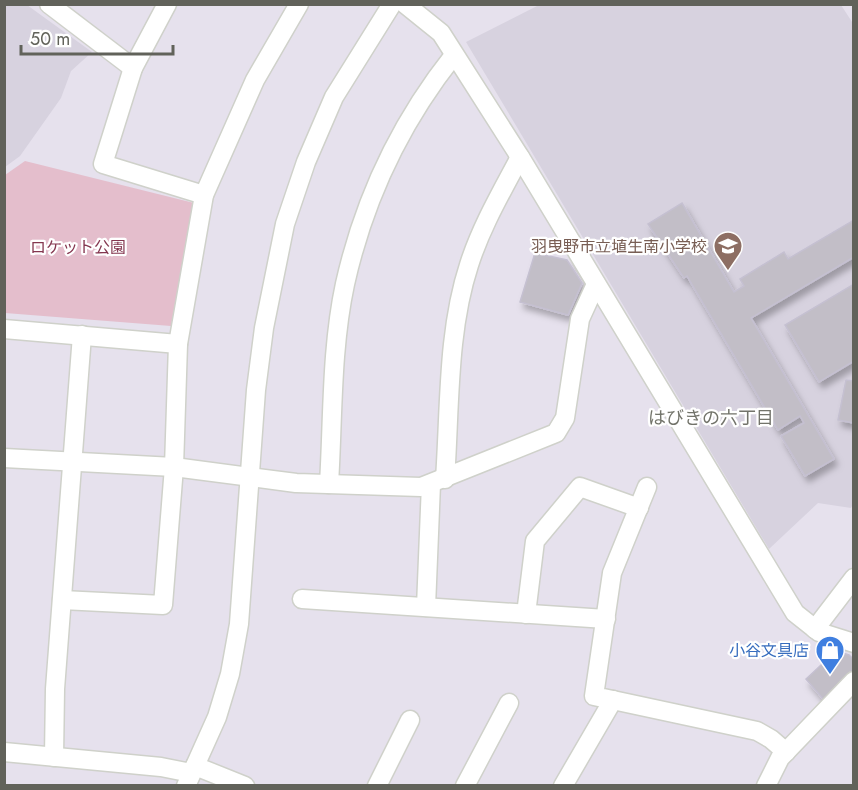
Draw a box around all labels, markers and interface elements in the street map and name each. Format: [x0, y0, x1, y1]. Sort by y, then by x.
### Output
scale bar [21, 18, 172, 56]
text: 50 m [30, 26, 70, 52]
school or university icon: 羽曳野市立埴生南小学校 [712, 230, 744, 272]
place label: 羽曳野市立埴生南小学校 [531, 235, 707, 258]
park label: ロケット公園 [30, 236, 126, 259]
district label: はびきの六丁目 [648, 405, 774, 431]
shop icon: 小谷文具店 [814, 634, 846, 676]
place label: 小谷文具店 [729, 639, 809, 662]

